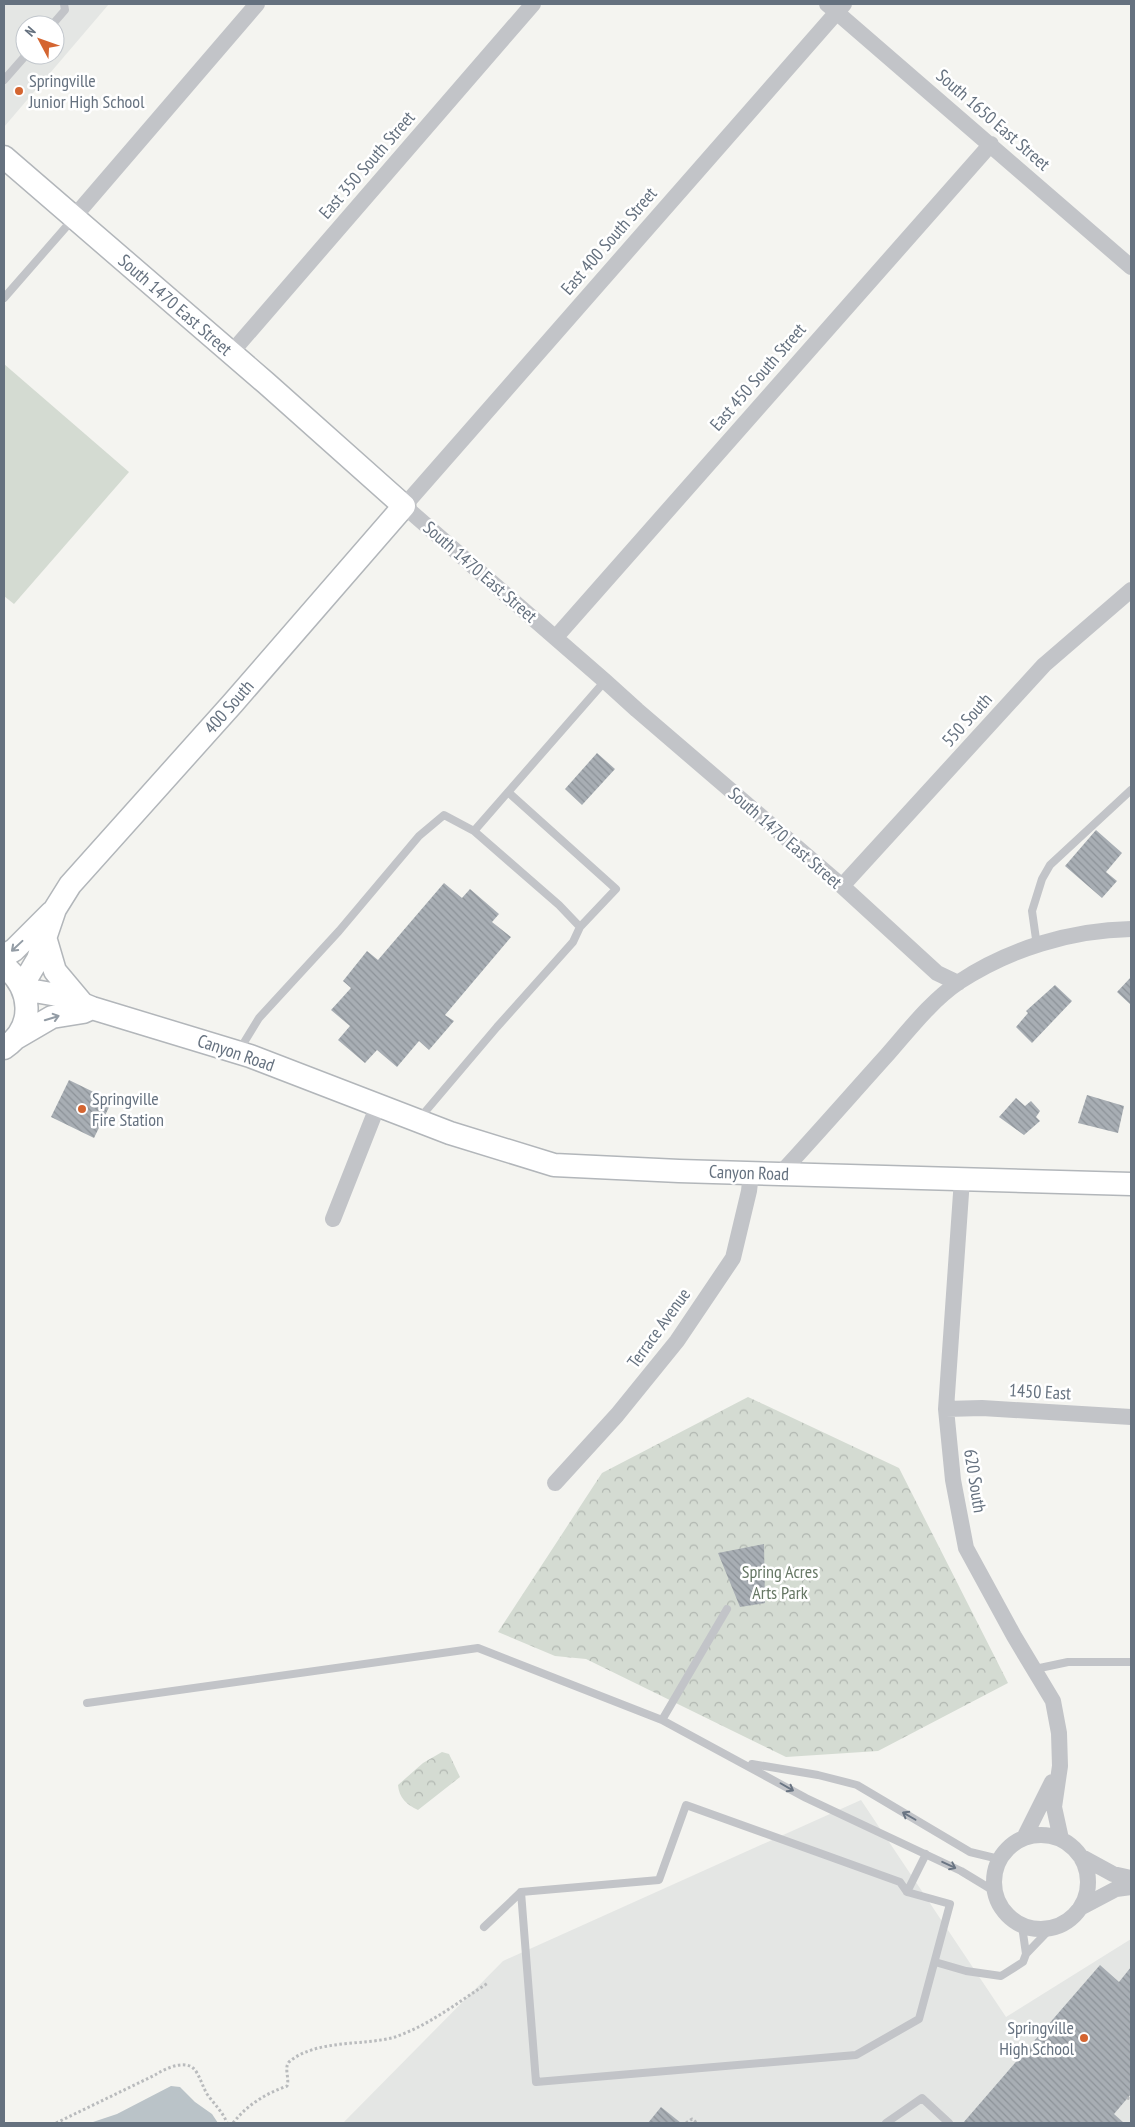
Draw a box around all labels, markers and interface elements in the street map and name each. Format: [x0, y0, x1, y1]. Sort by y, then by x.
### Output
north arrow [15, 15, 65, 65]
text: N [21, 23, 39, 40]
street label: South 1650 East Street [932, 64, 1055, 175]
place label: Springville Junior High School [28, 69, 145, 113]
marker: Springville Junior High School [13, 85, 25, 97]
street label: East 350 South Street [314, 106, 420, 223]
street label: East 400 South Street [556, 182, 662, 299]
street label: South 1470 East Street [114, 249, 237, 360]
street label: East 450 South Street [705, 318, 811, 435]
street label: South 1470 East Street [419, 516, 542, 627]
street label: 400 South [199, 675, 258, 738]
street label: 550 South [937, 688, 997, 751]
street label: South 1470 East Street [724, 782, 847, 893]
one-way arrow [11, 940, 24, 951]
one-way arrow [44, 1013, 59, 1022]
street label: Canyon Road [195, 1029, 278, 1076]
place label: Springville Fire Station [92, 1087, 164, 1131]
marker: Springville Fire Station [76, 1103, 88, 1115]
street label: Canyon Road [709, 1160, 789, 1185]
street label: Terrace Avenue [622, 1283, 695, 1372]
street label: 1450 East [1008, 1378, 1072, 1405]
street label: 620 South [959, 1447, 992, 1514]
park label: Spring Acres Arts Park [742, 1560, 818, 1604]
one-way arrow [779, 1783, 794, 1792]
one-way arrow [901, 1811, 916, 1821]
one-way arrow [941, 1861, 956, 1871]
place label: Springville High School [999, 2016, 1075, 2060]
marker: Springville High School [1078, 2032, 1090, 2044]

